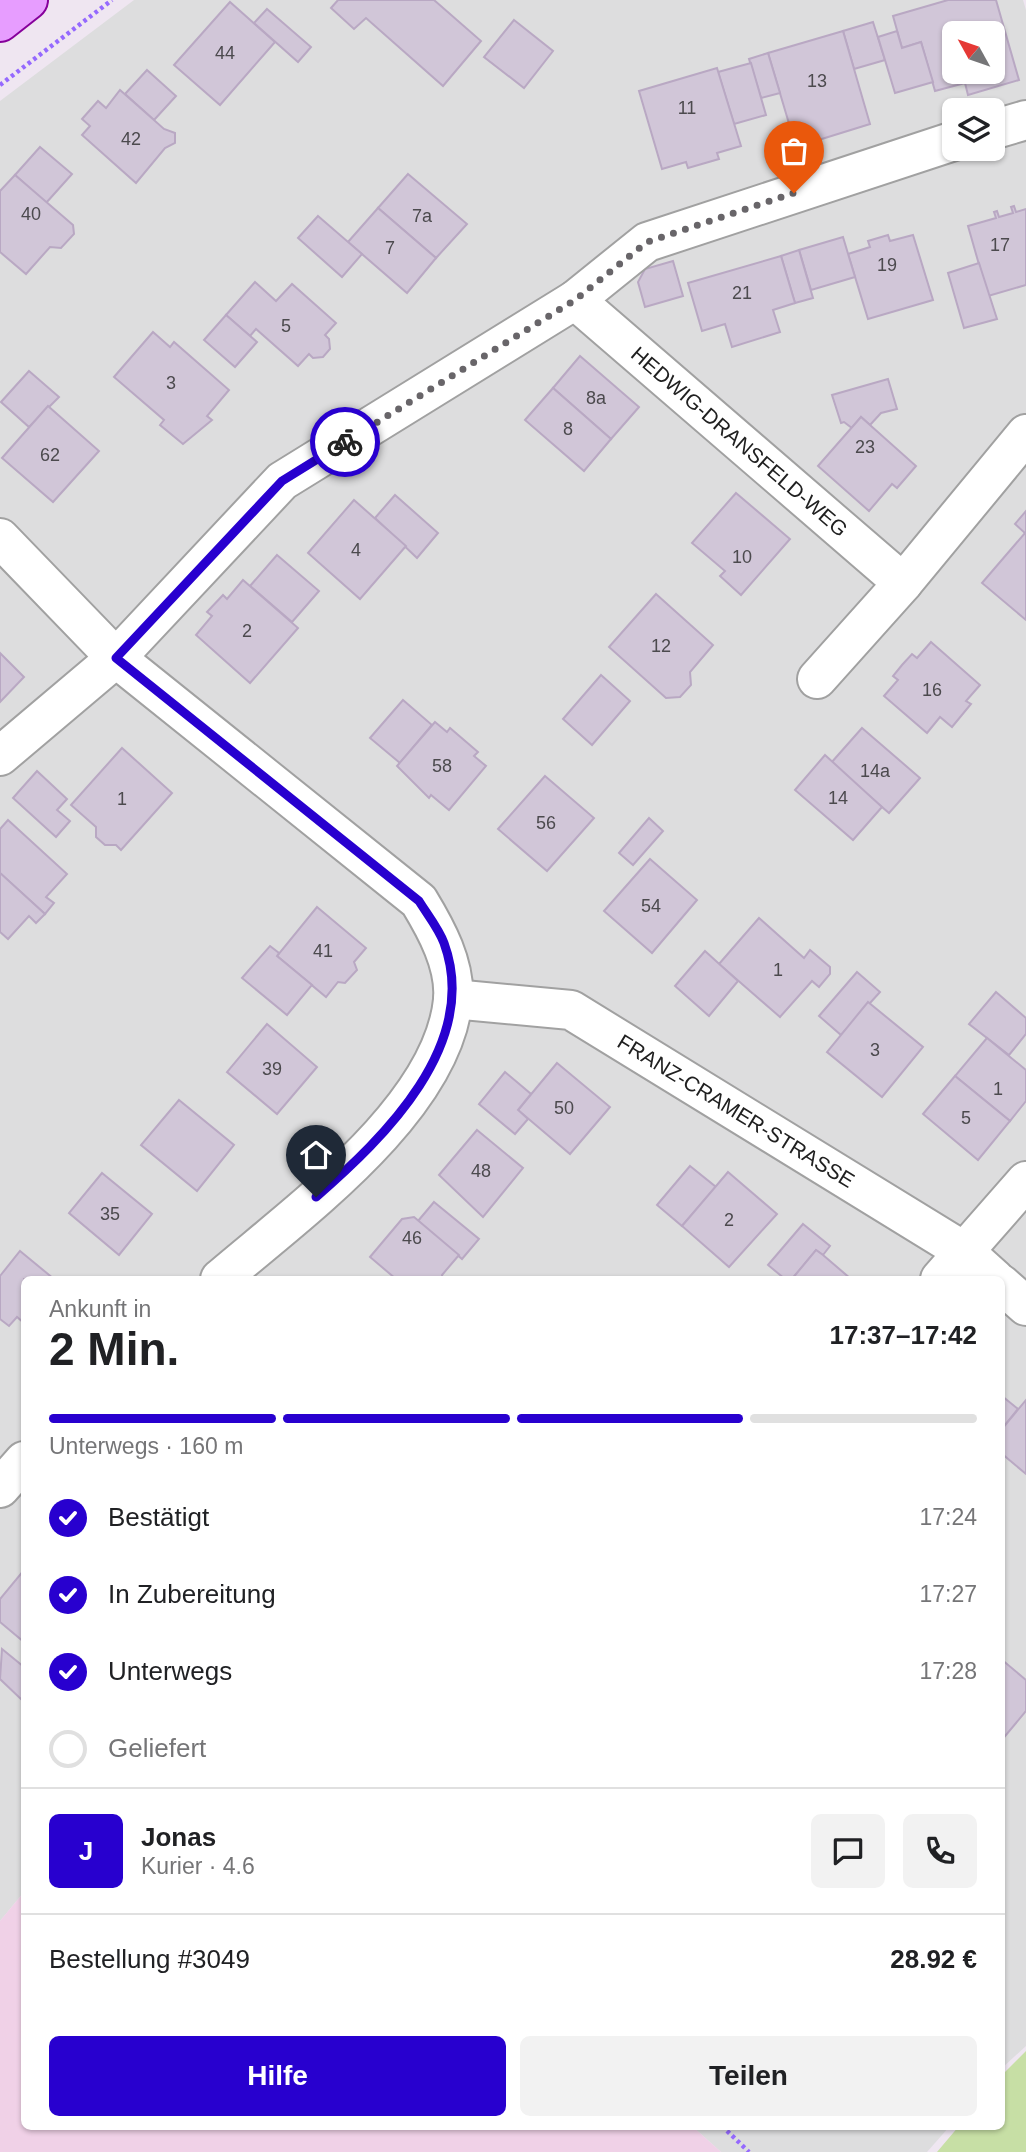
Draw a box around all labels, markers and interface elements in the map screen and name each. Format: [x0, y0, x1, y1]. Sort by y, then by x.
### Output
north arrow [942, 21, 1004, 84]
map controls [942, 21, 1005, 161]
house number: 44 [215, 43, 235, 63]
house number: 13 [807, 71, 827, 91]
house number: 11 [678, 98, 696, 118]
button: layers [942, 98, 1005, 161]
pin [764, 121, 824, 193]
house number: 42 [121, 129, 141, 149]
icon: bag [775, 132, 813, 170]
house number: 40 [21, 204, 41, 224]
house number: 7a [412, 206, 433, 226]
house number: 17 [990, 235, 1010, 255]
house number: 7 [385, 238, 395, 258]
house number: 19 [877, 255, 897, 275]
house number: 21 [732, 283, 752, 303]
house number: 5 [281, 316, 291, 336]
street label: HEDWIG-DRANSFELD-WEG [627, 342, 852, 541]
house number: 3 [166, 373, 176, 393]
house number: 8a [586, 388, 607, 408]
courier [310, 407, 380, 477]
house number: 8 [563, 419, 573, 439]
icon: bike [326, 423, 364, 461]
house number: 23 [855, 437, 875, 457]
house number: 62 [40, 445, 60, 465]
house number: 4 [351, 540, 361, 560]
house number: 10 [732, 547, 752, 567]
house number: 2 [242, 621, 252, 641]
house number: 12 [651, 636, 671, 656]
house number: 16 [922, 680, 942, 700]
house number: 58 [432, 756, 452, 776]
house number: 14a [860, 761, 891, 781]
house number: 14 [828, 788, 848, 808]
house number: 1 [117, 789, 127, 809]
house number: 56 [536, 813, 556, 833]
house number: 54 [641, 896, 661, 916]
house number: 41 [313, 941, 333, 961]
house number: 1 [773, 960, 783, 980]
street label: FRANZ-CRAMER-STRASSE [614, 1030, 859, 1192]
house number: 3 [870, 1040, 880, 1060]
house number: 39 [262, 1059, 282, 1079]
house number: 1 [993, 1079, 1003, 1099]
house number: 50 [554, 1098, 574, 1118]
house number: 5 [961, 1108, 971, 1128]
pin [286, 1125, 346, 1197]
icon: home [297, 1136, 335, 1174]
house number: 48 [471, 1161, 491, 1181]
house number: 35 [100, 1204, 120, 1224]
house number: 2 [724, 1210, 734, 1230]
house number: 46 [402, 1228, 422, 1248]
text: Ankunft in [49, 1296, 151, 1322]
text: 17:37–17:42 [830, 1320, 977, 1350]
text: 2 Min. [49, 1323, 179, 1375]
text: Unterwegs · 160 m [49, 1433, 243, 1459]
icon: check [49, 1499, 87, 1537]
text: Bestätigt [108, 1502, 209, 1532]
text: 17:24 [919, 1504, 977, 1530]
icon: check [49, 1576, 87, 1614]
text: In Zubereitung [108, 1579, 276, 1609]
text: 17:27 [919, 1581, 977, 1607]
icon: check [49, 1653, 87, 1691]
text: Unterwegs [108, 1656, 232, 1686]
text: 17:28 [919, 1658, 977, 1684]
text: Geliefert [108, 1733, 206, 1763]
button: chat [811, 1814, 885, 1888]
button: phone [903, 1814, 977, 1888]
text: Jonas [141, 1822, 216, 1852]
text: J [79, 1836, 93, 1866]
text: Kurier · 4.6 [141, 1853, 255, 1879]
text: Bestellung #3049 [49, 1944, 250, 1974]
text: 28.92 € [890, 1944, 977, 1974]
button: Hilfe [49, 2036, 506, 2116]
button: Teilen [520, 2036, 977, 2116]

